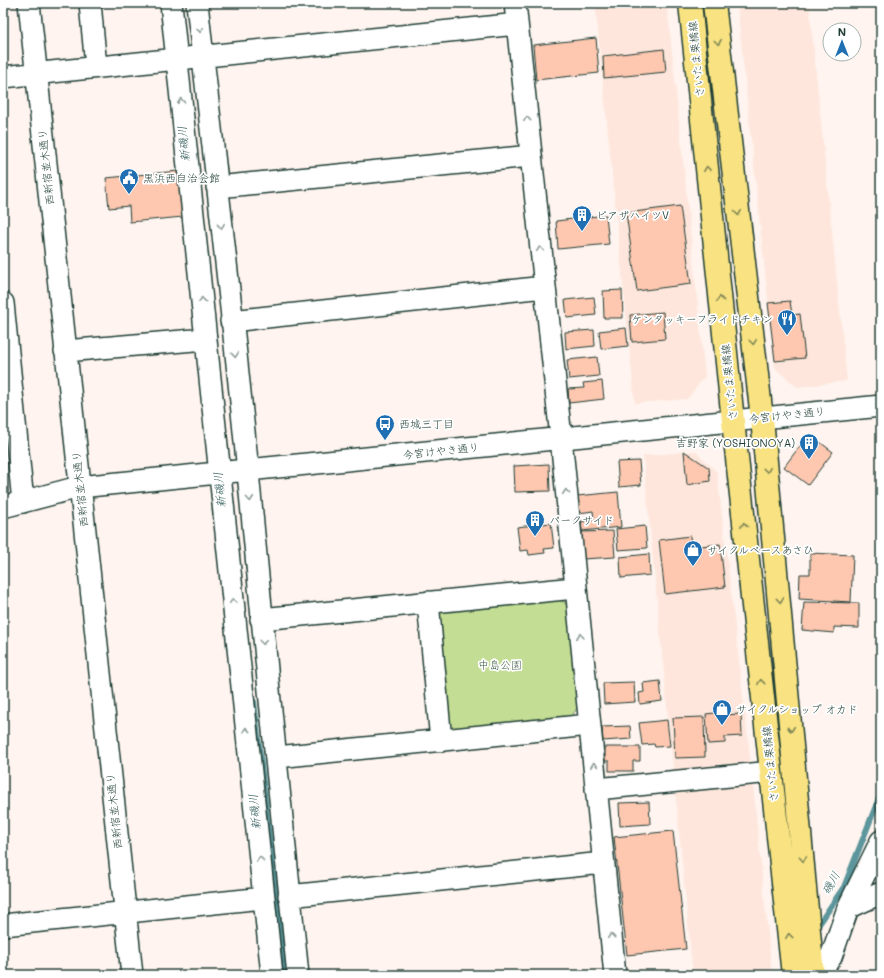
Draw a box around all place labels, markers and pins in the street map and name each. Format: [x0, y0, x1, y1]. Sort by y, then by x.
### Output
public building icon: 黒浜西自治会館 [118, 167, 140, 195]
place label: 黒浜西自治会館 [143, 170, 220, 185]
building icon: ピアザハイツV [571, 204, 593, 232]
place label: ピアザハイツV [596, 207, 669, 222]
restaurant icon: ケンタッキーフライドチキン [776, 308, 798, 336]
place label: ケンタッキーフライドチキン [631, 311, 773, 326]
bus stop icon: 西城三丁目 [374, 413, 396, 441]
place label: 西城三丁目 [399, 416, 454, 431]
building icon: 吉野家 (YOSHIONOYA) [798, 432, 820, 460]
place label: 吉野家 (YOSHIONOYA) [676, 435, 795, 450]
building icon: パークサイド [524, 509, 546, 537]
place label: パークサイド [549, 512, 614, 527]
shop icon: サイクルベースあさひ [682, 539, 704, 567]
place label: サイクルベースあさひ [707, 542, 814, 557]
shop icon: サイクルショップ オカド [711, 698, 733, 726]
place label: サイクルショップ オカド [736, 701, 858, 716]

